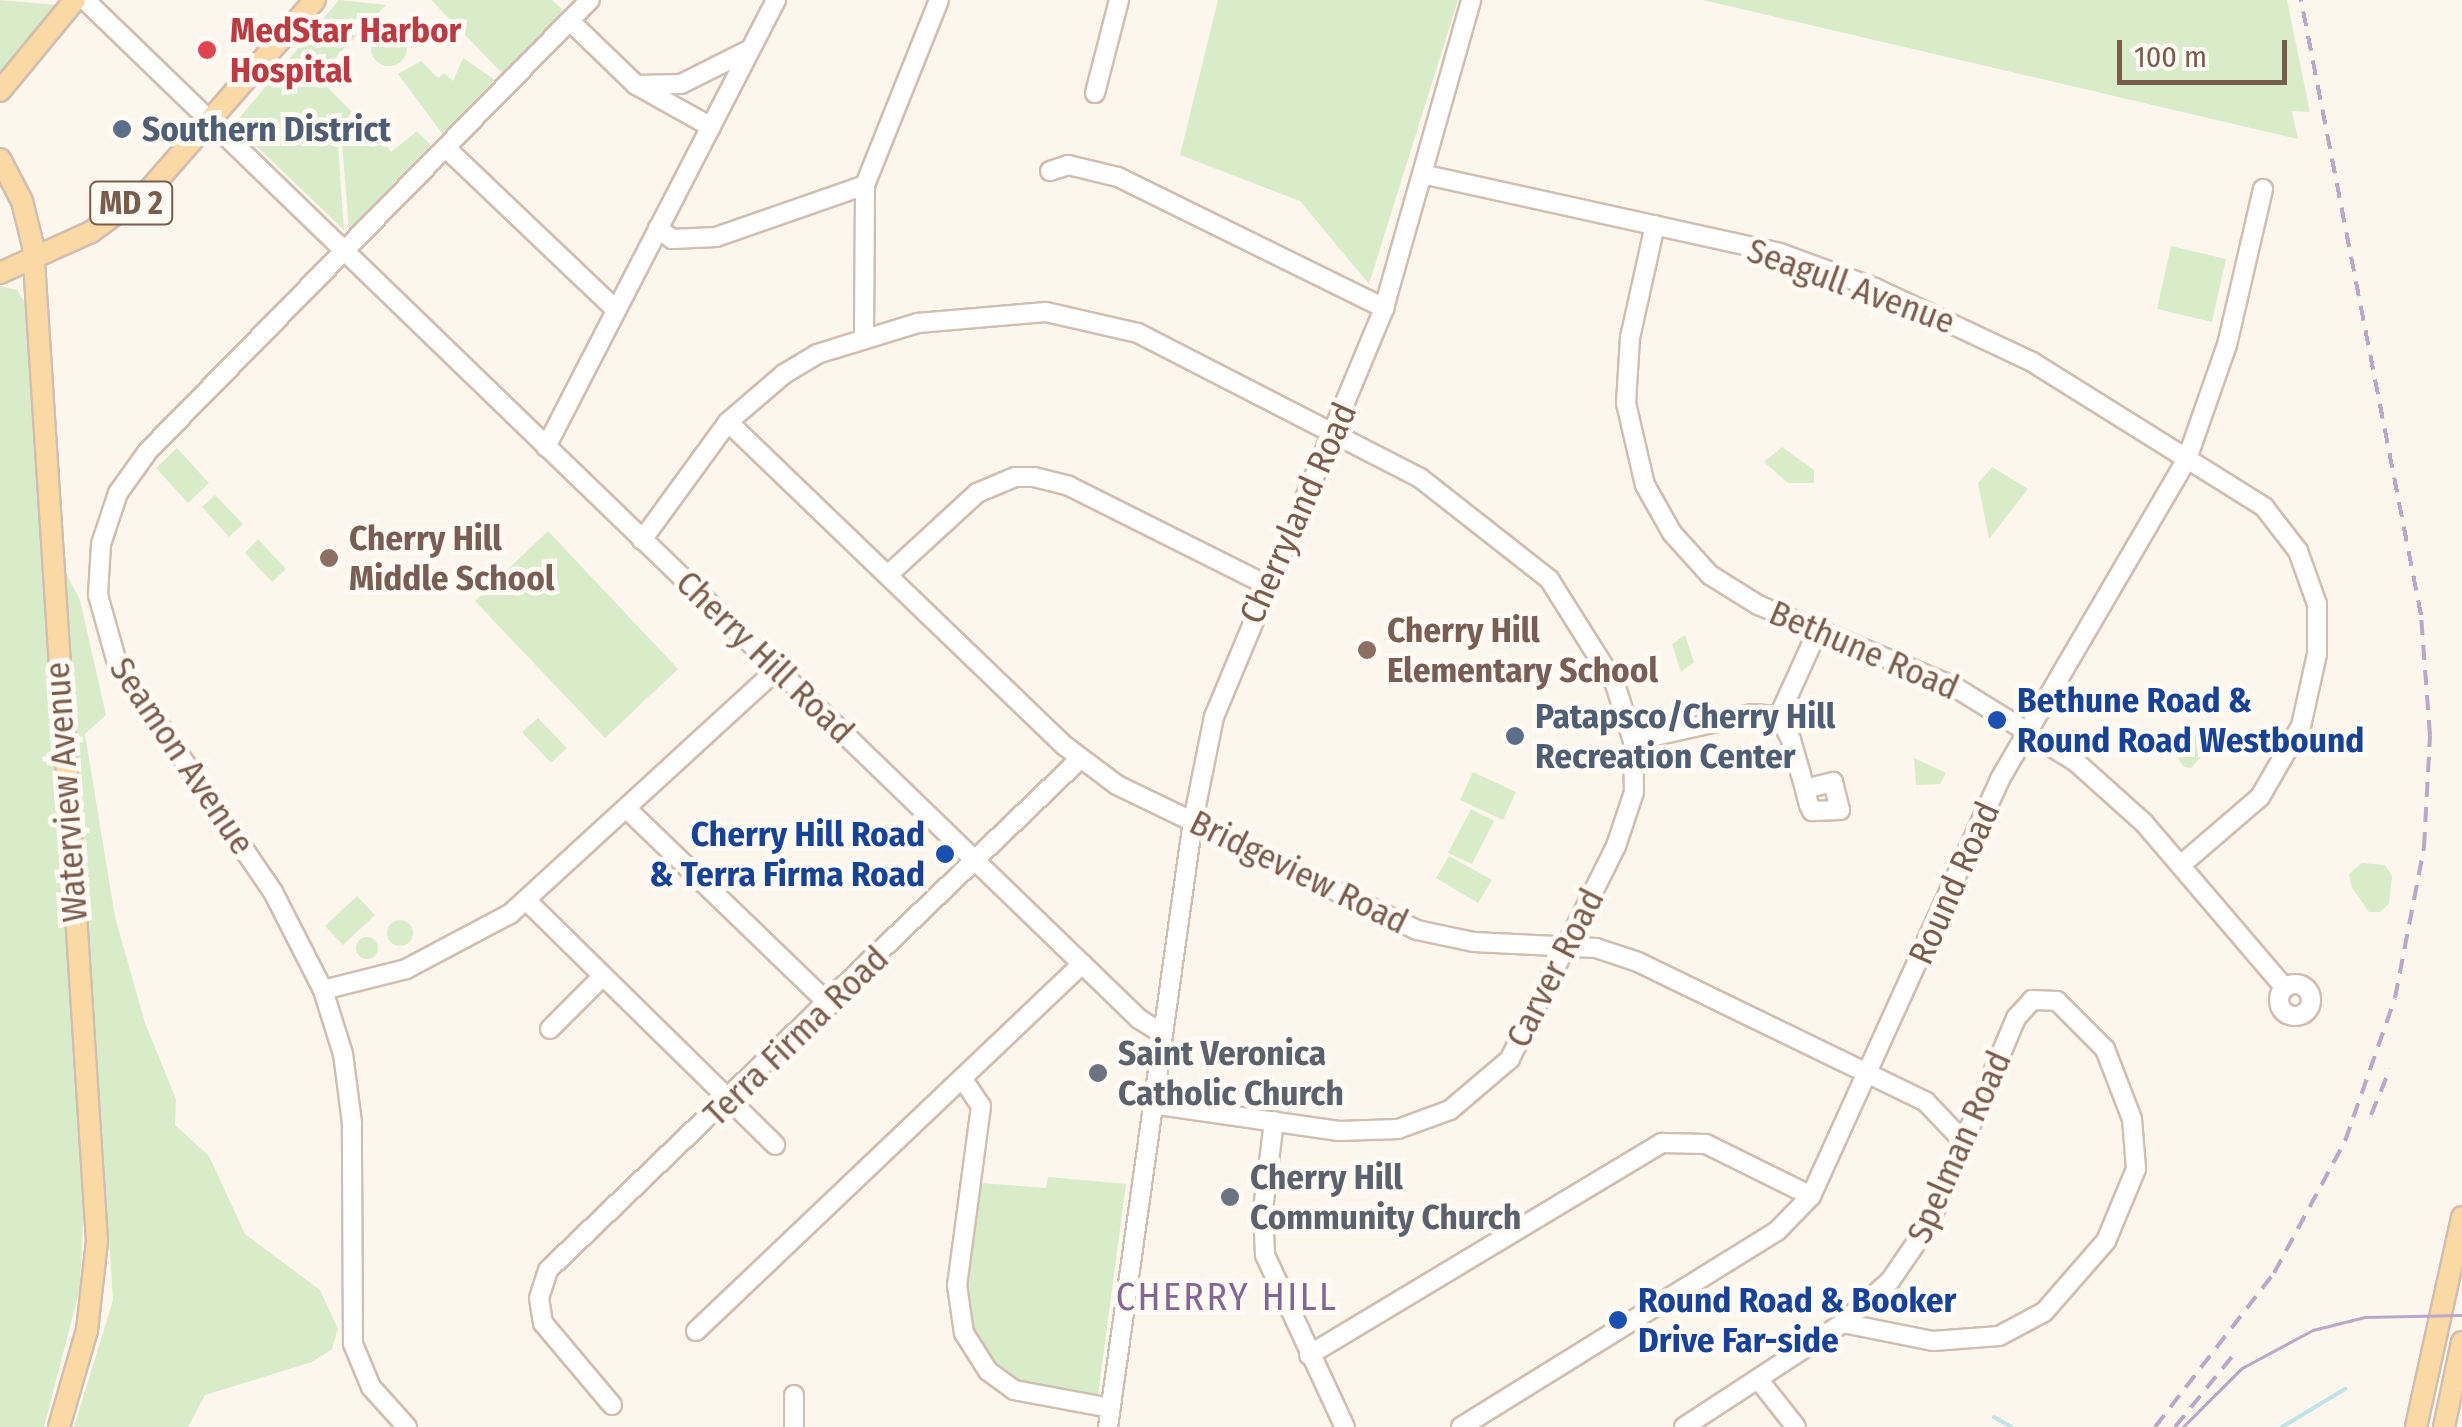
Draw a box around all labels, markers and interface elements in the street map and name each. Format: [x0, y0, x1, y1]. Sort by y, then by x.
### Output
place label: MedStar Harbor Hospital [230, 9, 461, 91]
scale bar [2122, 20, 2292, 82]
marker: MedStar Harbor Hospital [194, 37, 220, 63]
text: 100 m [2134, 39, 2207, 75]
place label: Southern District [142, 108, 391, 150]
marker: Southern District [111, 118, 133, 140]
road number: MD 2 [88, 176, 174, 230]
street label: Seagull Avenue [1742, 229, 1960, 343]
street label: Cherryland Road [1231, 396, 1365, 630]
place label: Cherry Hill Middle School [349, 517, 555, 599]
marker: Cherry Hill Middle School [318, 547, 340, 569]
street label: Cherry Hill Road [667, 562, 863, 752]
street label: Bethune Road [1763, 591, 1965, 709]
place label: Cherry Hill Elementary School [1387, 609, 1658, 691]
marker: Cherry Hill Elementary School [1356, 639, 1378, 661]
street label: Seamon Avenue [101, 649, 263, 863]
street label: Waterview Avenue [36, 660, 96, 924]
place label: Bethune Road & Round Road Westbound [2017, 679, 2364, 761]
place label: Patapsco/Cherry Hill Recreation Center [1535, 695, 1835, 777]
marker: Bethune Road & Round Road Westbound [1986, 709, 2008, 731]
marker: Patapsco/Cherry Hill Recreation Center [1504, 725, 1526, 747]
street label: Round Road [1900, 795, 2008, 971]
street label: Bridgeview Road [1183, 801, 1415, 943]
place label: Cherry Hill Road & Terra Firma Road [649, 813, 925, 895]
marker: Cherry Hill Road & Terra Firma Road [934, 843, 956, 865]
street label: Carver Road [1497, 882, 1613, 1054]
street label: Terra Firma Road [695, 937, 897, 1135]
place label: Saint Veronica Catholic Church [1118, 1032, 1344, 1114]
street label: Spelman Road [1898, 1044, 2020, 1250]
marker: Saint Veronica Catholic Church [1087, 1062, 1109, 1084]
place label: Cherry Hill Community Church [1250, 1156, 1521, 1238]
marker: Cherry Hill Community Church [1219, 1186, 1241, 1208]
district label: CHERRY HILL [1116, 1275, 1338, 1321]
place label: Round Road & Booker Drive Far-side [1638, 1279, 1956, 1361]
marker: Round Road & Booker Drive Far-side [1607, 1309, 1629, 1331]

